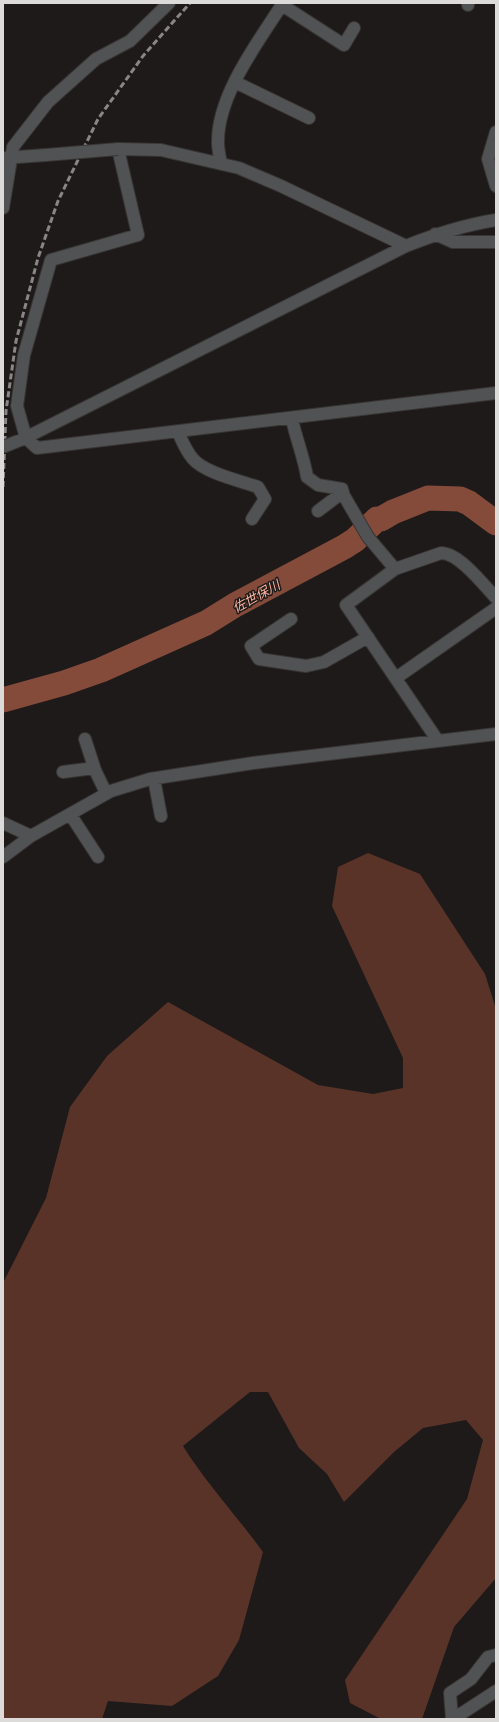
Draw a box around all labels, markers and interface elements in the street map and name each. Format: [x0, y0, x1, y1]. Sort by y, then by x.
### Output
water label: 佐世保川 [229, 575, 284, 616]

